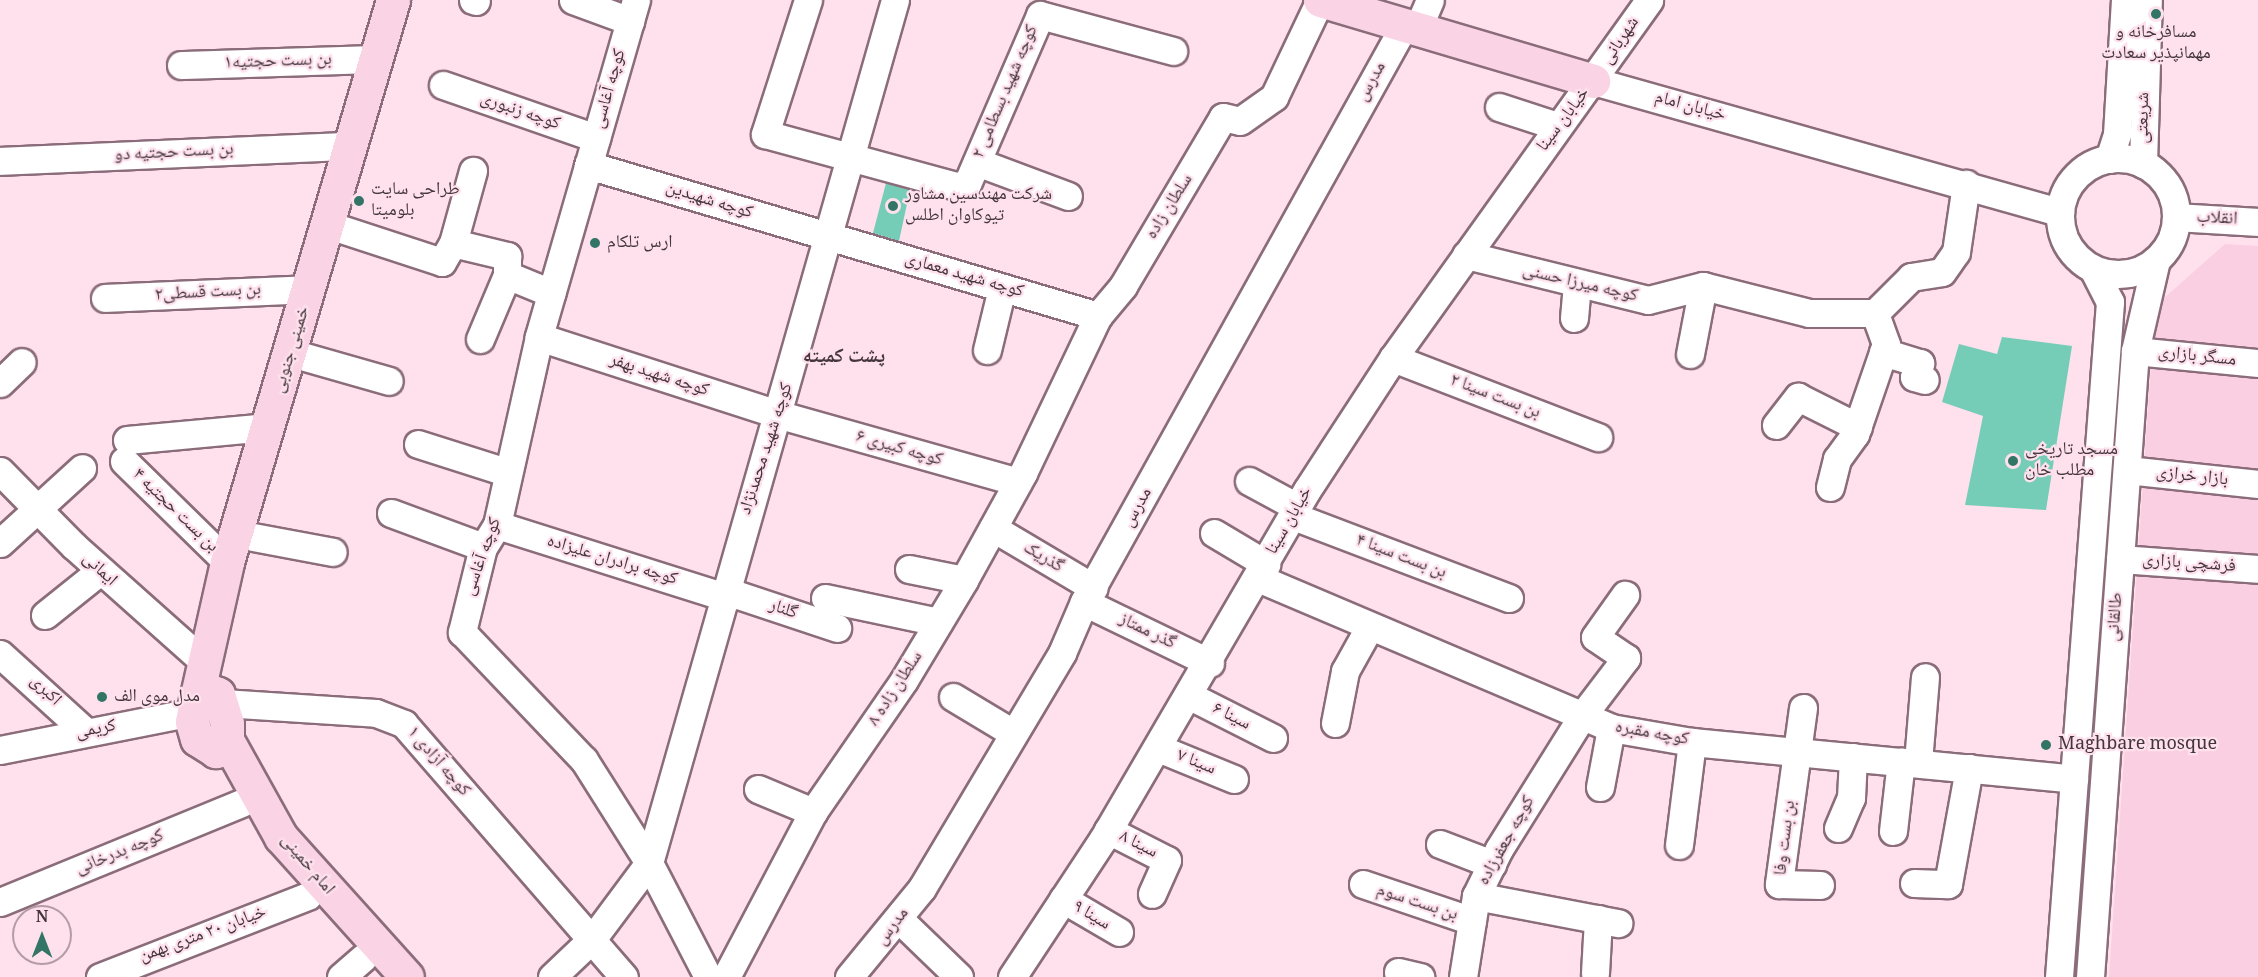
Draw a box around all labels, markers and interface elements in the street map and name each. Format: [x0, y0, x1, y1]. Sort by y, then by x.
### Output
marker: مسافرخانه و مهمانپذیر سعادت [2149, 7, 2163, 21]
street label: شهربانی [1597, 13, 1645, 69]
street label: کوچه شهید بسطامی ۲ [968, 22, 1044, 162]
place label: مسافرخانه و مهمانپذیر سعادت [2101, 23, 2211, 66]
street label: کوچه آغاسی [588, 47, 632, 131]
street label: بن بست حجتیه۱ [224, 49, 332, 75]
street label: مدرس [1352, 58, 1392, 106]
street label: خیابان سینا [1533, 84, 1595, 156]
street label: خیابان امام [1652, 87, 1728, 127]
street label: کوچه زنبوری [477, 88, 563, 136]
street label: شریعتی [2133, 92, 2155, 144]
street label: بن بست حجتیه دو [114, 139, 234, 167]
street label: سلطان زاده [1142, 170, 1198, 244]
street label: کوچه شهیدین [663, 178, 755, 224]
place label: طراحی سایت بلومیتا [371, 180, 460, 222]
place label: شرکت مهندسین مشاور تیوکاوان اطلس [905, 185, 1052, 228]
marker: طراحی سایت بلومیتا [352, 194, 366, 208]
marker: شرکت مهندسین مشاور تیوکاوان اطلس [886, 199, 900, 213]
street label: انقلاب [2196, 207, 2238, 231]
place label: ارس تلکام [607, 232, 673, 254]
marker: ارس تلکام [588, 236, 602, 250]
street label: کوچه شهید معماری [902, 249, 1026, 303]
street label: کوچه میرزا حسنی [1520, 260, 1640, 308]
street label: بن بست قسطی۲ [154, 279, 262, 307]
street label: خمینی جنوبی [269, 304, 315, 396]
street label: مسگر بازاری [2157, 342, 2237, 372]
district label: پشت کمیته [803, 346, 885, 370]
street label: کوچه شهید بهفر [607, 350, 711, 402]
street label: بن بست سینا ۲ [1447, 370, 1543, 424]
street label: کوچه شهید محمدنژاد [736, 380, 798, 518]
street label: کوچه کبیری ۶ [853, 426, 945, 472]
place label: مسجد تاریخی مطلب خان [2025, 440, 2118, 482]
marker: مسجد تاریخی مطلب خان [2006, 454, 2020, 468]
street label: بازار خرازی [2155, 462, 2229, 492]
street label: بن بست حجتیه ۴ [127, 464, 223, 558]
street label: خیابان سینا [1262, 483, 1318, 559]
street label: مدرس [1118, 484, 1158, 532]
street label: کوچه آغاسی [459, 515, 507, 599]
street label: بن بست سینا ۴ [1353, 530, 1449, 584]
street label: کوچه برادران علیزاده [544, 531, 680, 591]
street label: گذریک [1019, 538, 1067, 578]
street label: ایمانی [77, 549, 121, 591]
street label: فرشچی بازاری [2141, 550, 2237, 578]
street label: طالقانی [2104, 592, 2128, 642]
street label: گلنار [766, 595, 800, 625]
street label: گذر ممتاز [1115, 609, 1179, 655]
street label: سلطان زاده ۸ [864, 648, 928, 730]
street label: اکبری [25, 671, 65, 711]
place label: مدل موی الف [114, 686, 200, 708]
marker: مدل موی الف [95, 690, 109, 704]
street label: سینا ۶ [1208, 698, 1254, 736]
street label: کریمی [74, 716, 118, 744]
street label: کوچه مقبره [1613, 717, 1691, 751]
street label: کوچه آزادی ۱ [402, 723, 474, 801]
place label: Maghbare mosque [2058, 734, 2217, 756]
marker: Maghbare mosque [2039, 738, 2053, 752]
street label: سینا ۷ [1173, 745, 1219, 781]
street label: کوچه جعفرزاده [1474, 793, 1540, 889]
street label: بن بست وفا [1771, 799, 1801, 877]
street label: کوچه بدرخانی [73, 826, 167, 880]
street label: سینا ۸ [1115, 826, 1161, 864]
street label: امام خمینی [275, 830, 339, 900]
street label: بن بست سوم [1374, 880, 1460, 926]
street label: سینا ۹ [1068, 896, 1114, 936]
street label: خیابان ۲۰ متری بهمن [137, 902, 269, 968]
street label: مدرس [872, 904, 914, 950]
north arrow [12, 905, 72, 965]
text: N [36, 905, 48, 932]

